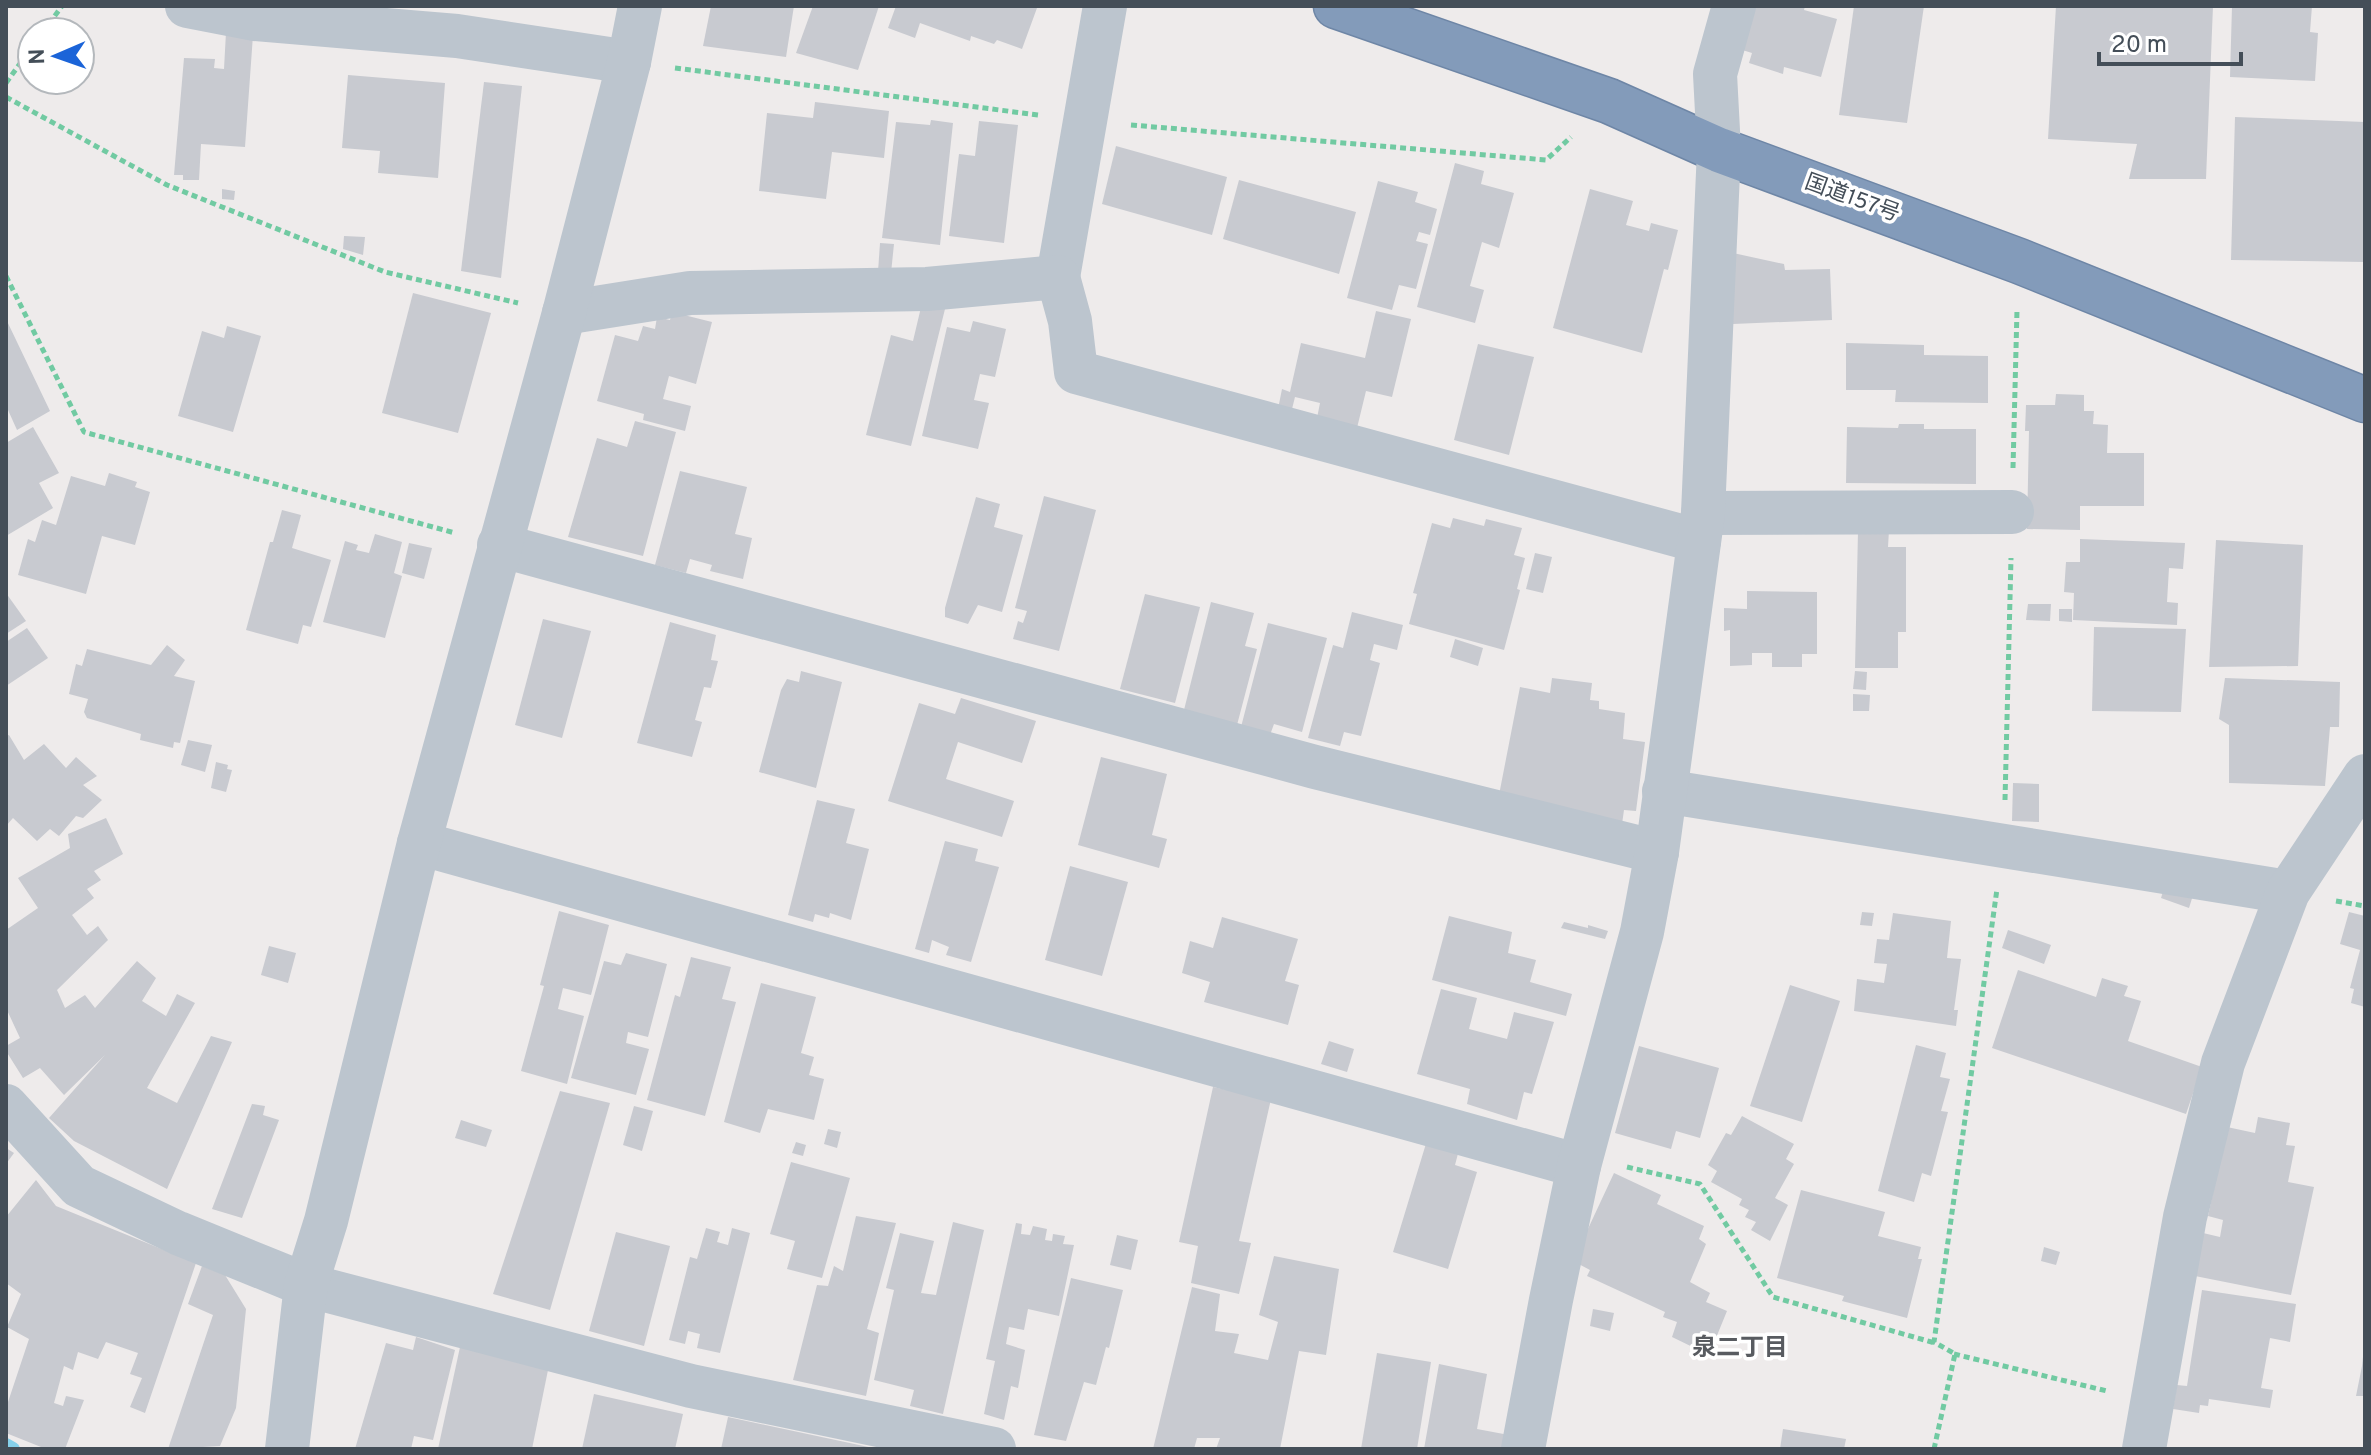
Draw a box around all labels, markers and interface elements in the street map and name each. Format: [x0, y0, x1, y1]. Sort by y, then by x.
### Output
north arrow [16, 16, 96, 96]
scale bar [2099, 16, 2241, 66]
text: 20 m [2111, 31, 2167, 61]
text: N [25, 48, 52, 65]
street label: 国道157号 [1801, 169, 1903, 229]
district label: 泉二丁目 [1692, 1334, 1788, 1364]

